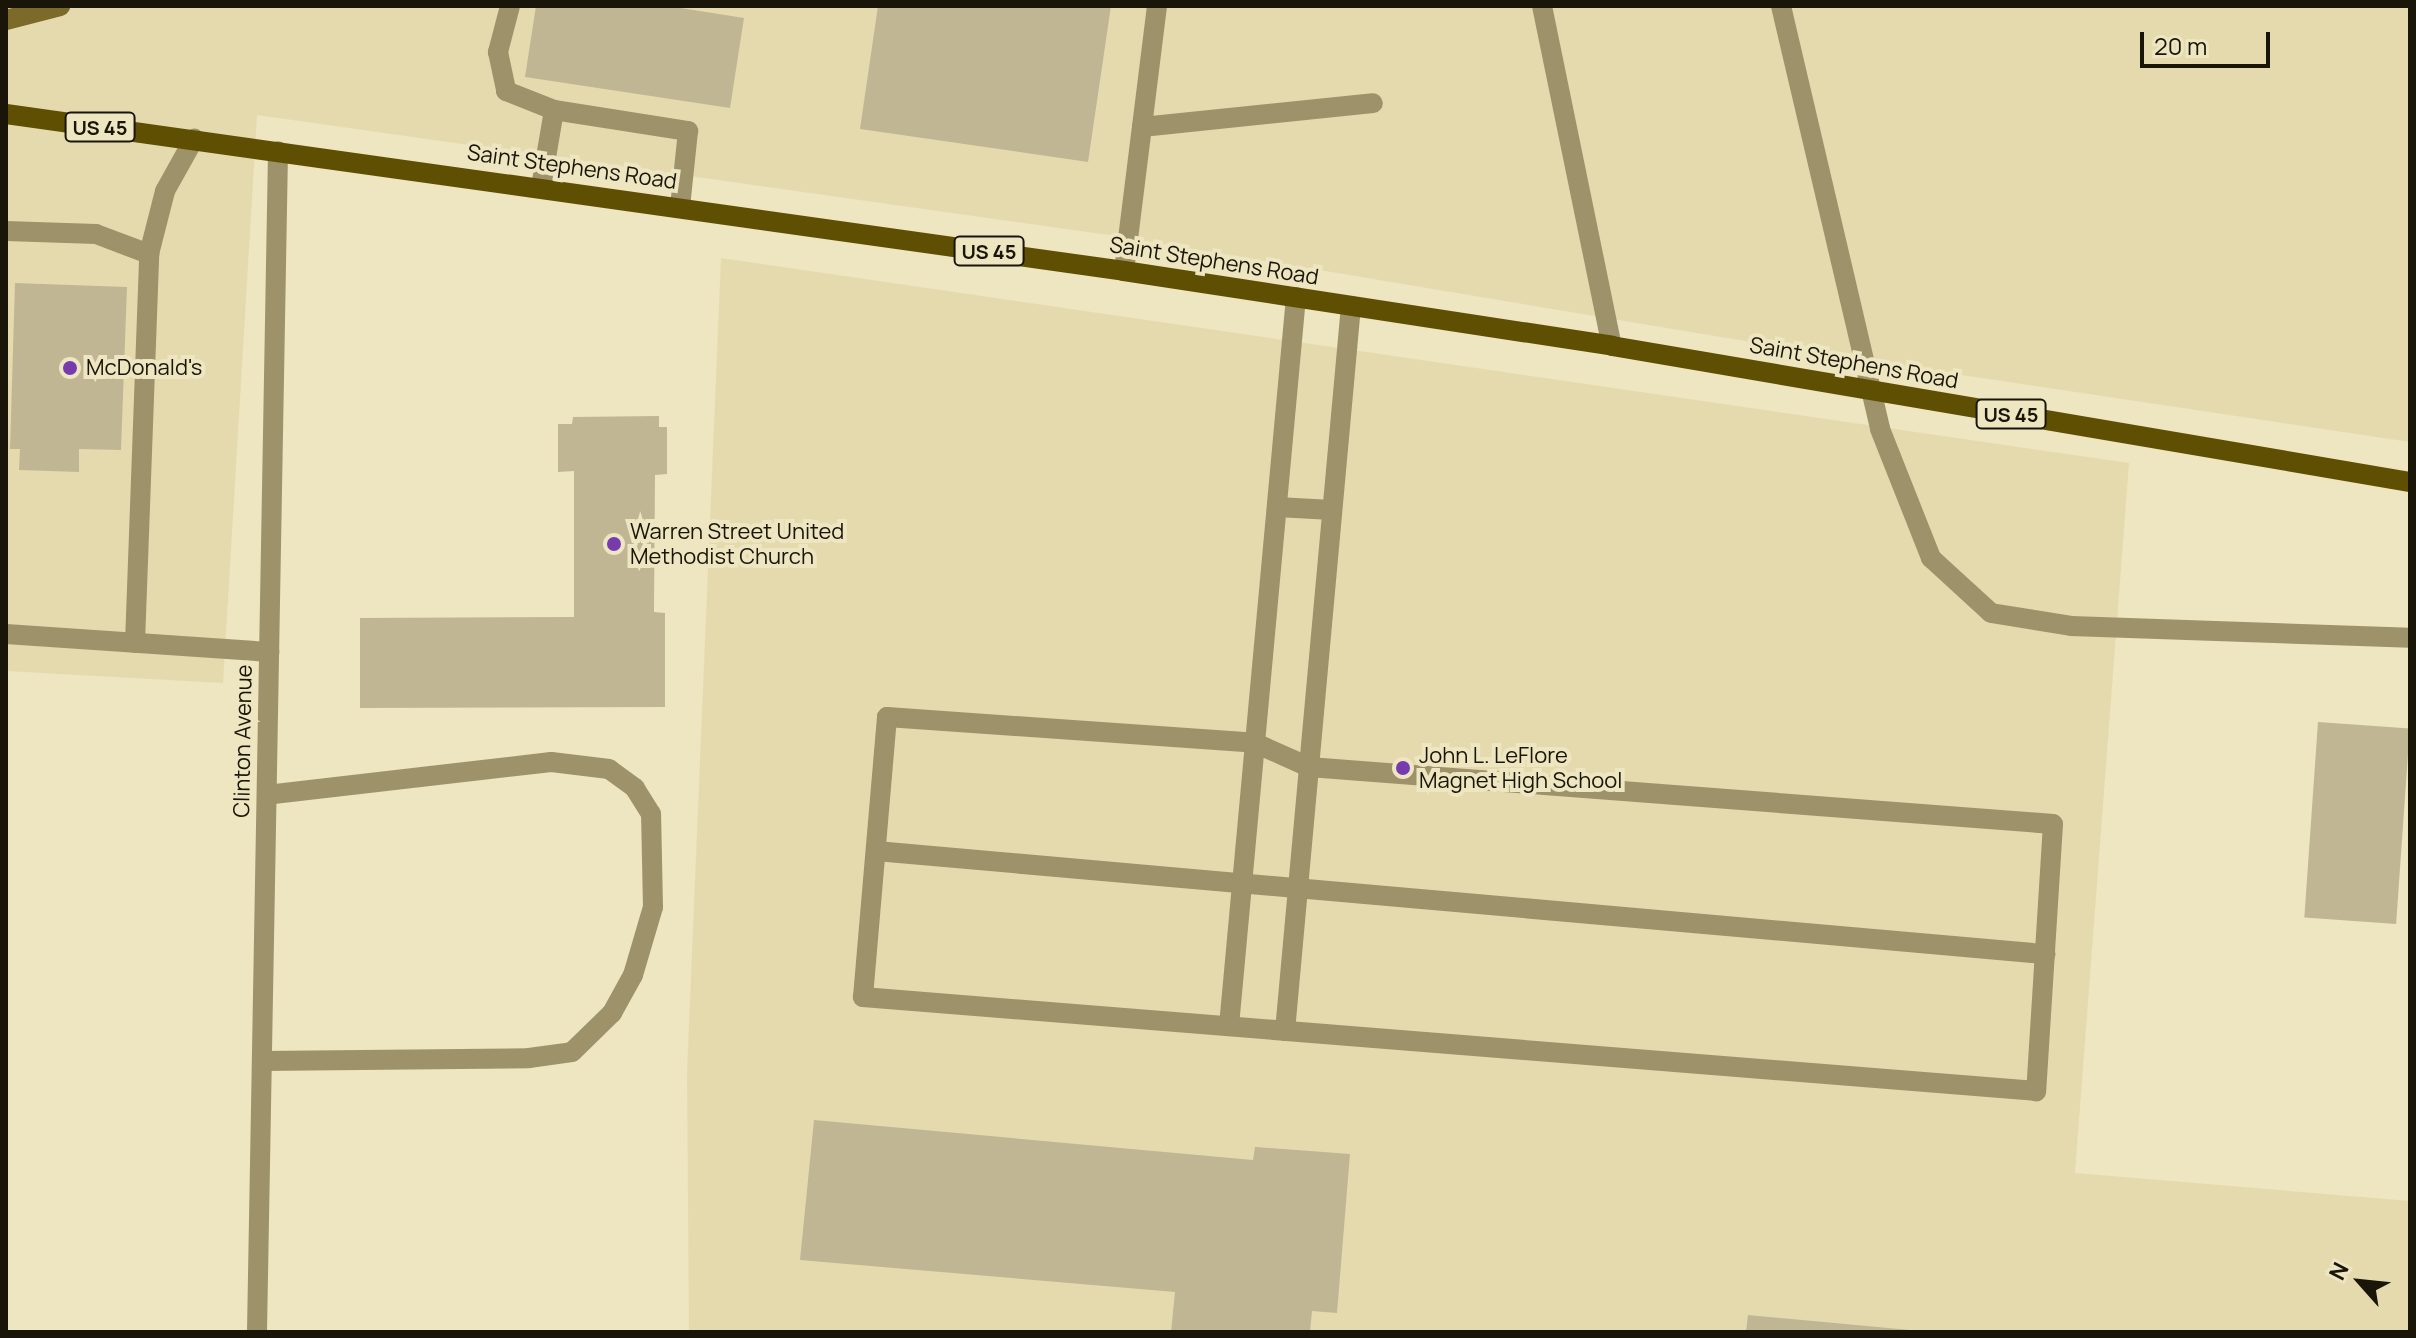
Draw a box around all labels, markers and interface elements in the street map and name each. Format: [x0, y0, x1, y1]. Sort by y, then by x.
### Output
scale bar [2144, 16, 2274, 66]
text: 20 m [2154, 29, 2207, 62]
road number: US 45 [64, 111, 136, 143]
street label: Saint Stephens Road [465, 139, 679, 195]
street label: Saint Stephens Road [1108, 231, 1320, 291]
road number: US 45 [953, 235, 1025, 267]
street label: Saint Stephens Road [1748, 332, 1960, 394]
place label: McDonald's [86, 355, 202, 381]
marker: McDonald's [61, 359, 79, 377]
road number: US 45 [1975, 398, 2047, 430]
place label: Warren Street United Methodist Church [630, 518, 844, 570]
marker: Warren Street United Methodist Church [605, 535, 623, 553]
street label: Clinton Avenue [228, 664, 258, 818]
place label: John L. LeFlore Magnet High School [1419, 742, 1622, 794]
marker: John L. LeFlore Magnet High School [1394, 759, 1412, 777]
north arrow [2320, 1242, 2400, 1322]
text: N [2322, 1257, 2356, 1285]

